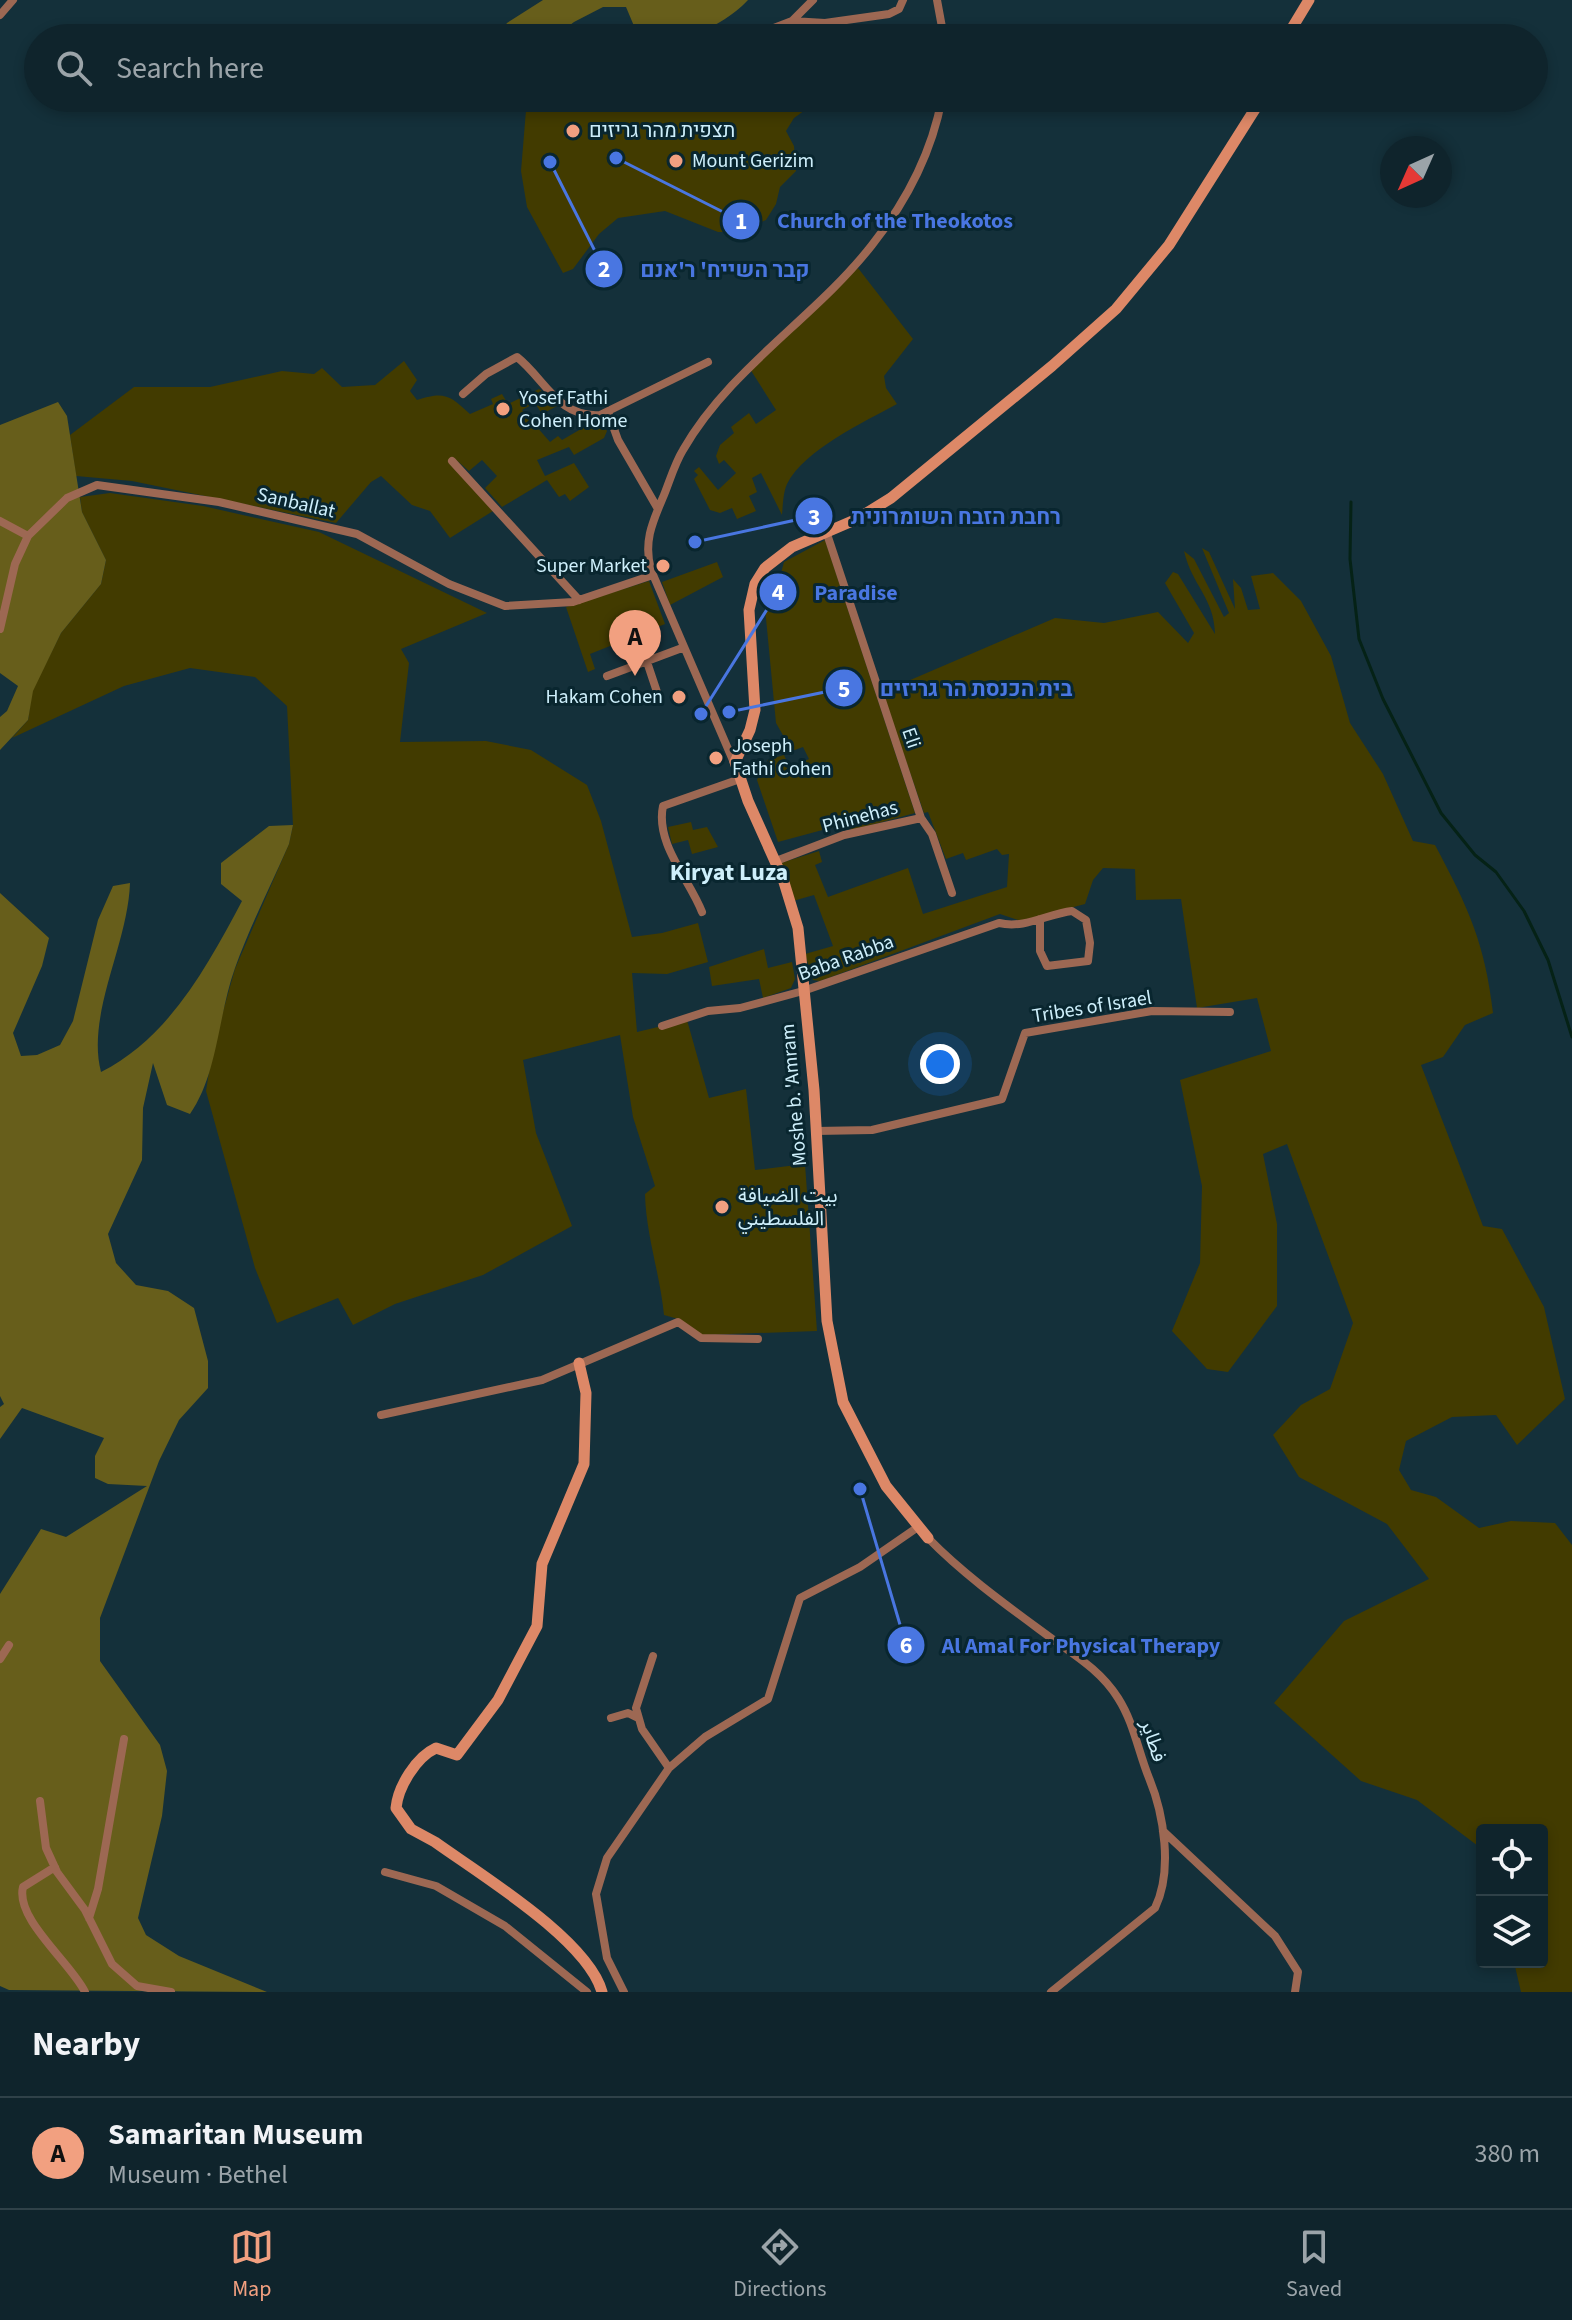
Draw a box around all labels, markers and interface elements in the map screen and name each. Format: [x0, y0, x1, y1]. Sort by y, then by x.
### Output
search box [24, 24, 1548, 112]
icon: search [52, 46, 96, 90]
text: Search here [116, 47, 264, 90]
place label: תצפית מהר גריזים [589, 117, 735, 145]
marker: תצפית מהר גריזים [564, 122, 582, 140]
north arrow [1380, 136, 1452, 208]
place label: Mount Gerizim [692, 147, 814, 175]
marker: Mount Gerizim [667, 152, 685, 170]
callout: Church of the Theokotos [721, 198, 1029, 244]
text: 1 [735, 204, 747, 239]
text: Church of the Theokotos [777, 205, 1013, 237]
callout: קבר השייח' ר'אנם [584, 246, 825, 292]
text: 2 [598, 252, 610, 287]
text: קבר השייח' ר'אנם [640, 254, 810, 286]
place label: Yosef Fathi Cohen Home [518, 384, 627, 435]
marker: Yosef Fathi Cohen Home [494, 400, 512, 418]
street label: Sanballat [254, 480, 338, 526]
callout: רחבת הזבח השומרונית [794, 493, 1077, 539]
text: 3 [808, 500, 820, 535]
text: רחבת הזבח השומרונית [851, 501, 1061, 533]
place label: Super Market [536, 552, 647, 580]
marker: Super Market [654, 557, 672, 575]
callout: Paradise [758, 569, 914, 615]
text: 4 [772, 575, 785, 610]
text: Paradise [814, 577, 898, 609]
pin: A [609, 610, 661, 676]
callout: בית הכנסת הר גריזים [824, 665, 1088, 711]
text: 5 [838, 672, 850, 707]
text: בית הכנסת הר גריזים [880, 673, 1072, 705]
place label: Hakam Cohen [546, 683, 663, 711]
marker: Hakam Cohen [670, 688, 688, 706]
street label: Eli [894, 724, 928, 752]
place label: Joseph Fathi Cohen [732, 732, 832, 783]
marker: Joseph Fathi Cohen [707, 749, 725, 767]
street label: Phinehas [819, 793, 901, 841]
district label: Kiryat Luza [670, 855, 788, 890]
street label: Baba Rabba [794, 928, 898, 988]
street label: Tribes of Israel [1030, 984, 1154, 1030]
street label: Moshe b. 'Amram [774, 1023, 814, 1167]
your location [920, 1044, 960, 1084]
place label: بيت الضيافة الفلسطيني [738, 1182, 838, 1234]
marker: بيت الضيافة الفلسطيني [713, 1198, 731, 1216]
callout: Al Amal For Physical Therapy [886, 1622, 1236, 1668]
text: 6 [900, 1628, 912, 1663]
text: Al Amal For Physical Therapy [941, 1630, 1221, 1662]
street label: فطاير [1133, 1715, 1173, 1766]
map controls [1476, 1824, 1548, 1968]
button: locate [1476, 1824, 1548, 1896]
button: layers [1476, 1896, 1548, 1968]
text: Nearby [32, 2020, 140, 2069]
text: Samaritan Museum [108, 2113, 364, 2156]
text: A [51, 2135, 65, 2172]
text: 380 m [1474, 2135, 1540, 2172]
text: Museum · Bethel [108, 2156, 288, 2193]
tab: Map [230, 2225, 274, 2305]
tab: Directions [733, 2225, 826, 2305]
tab: Saved [1286, 2225, 1342, 2305]

